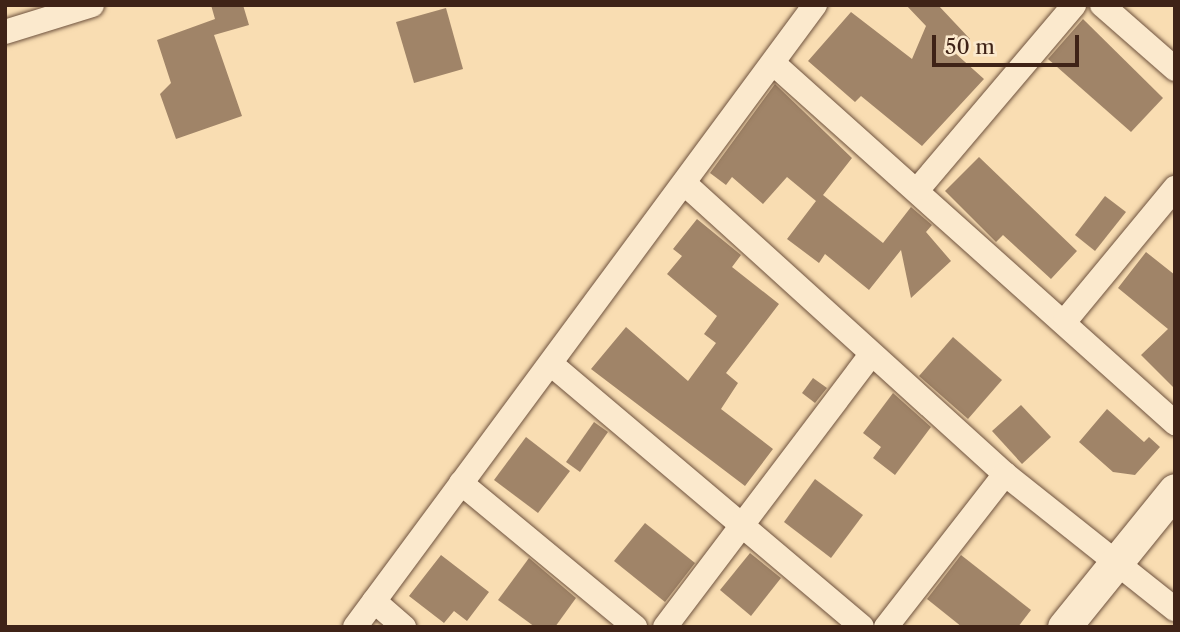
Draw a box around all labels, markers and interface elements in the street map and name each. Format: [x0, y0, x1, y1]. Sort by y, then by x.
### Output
scale bar [935, 21, 1082, 65]
text: 50 m [945, 34, 995, 59]

